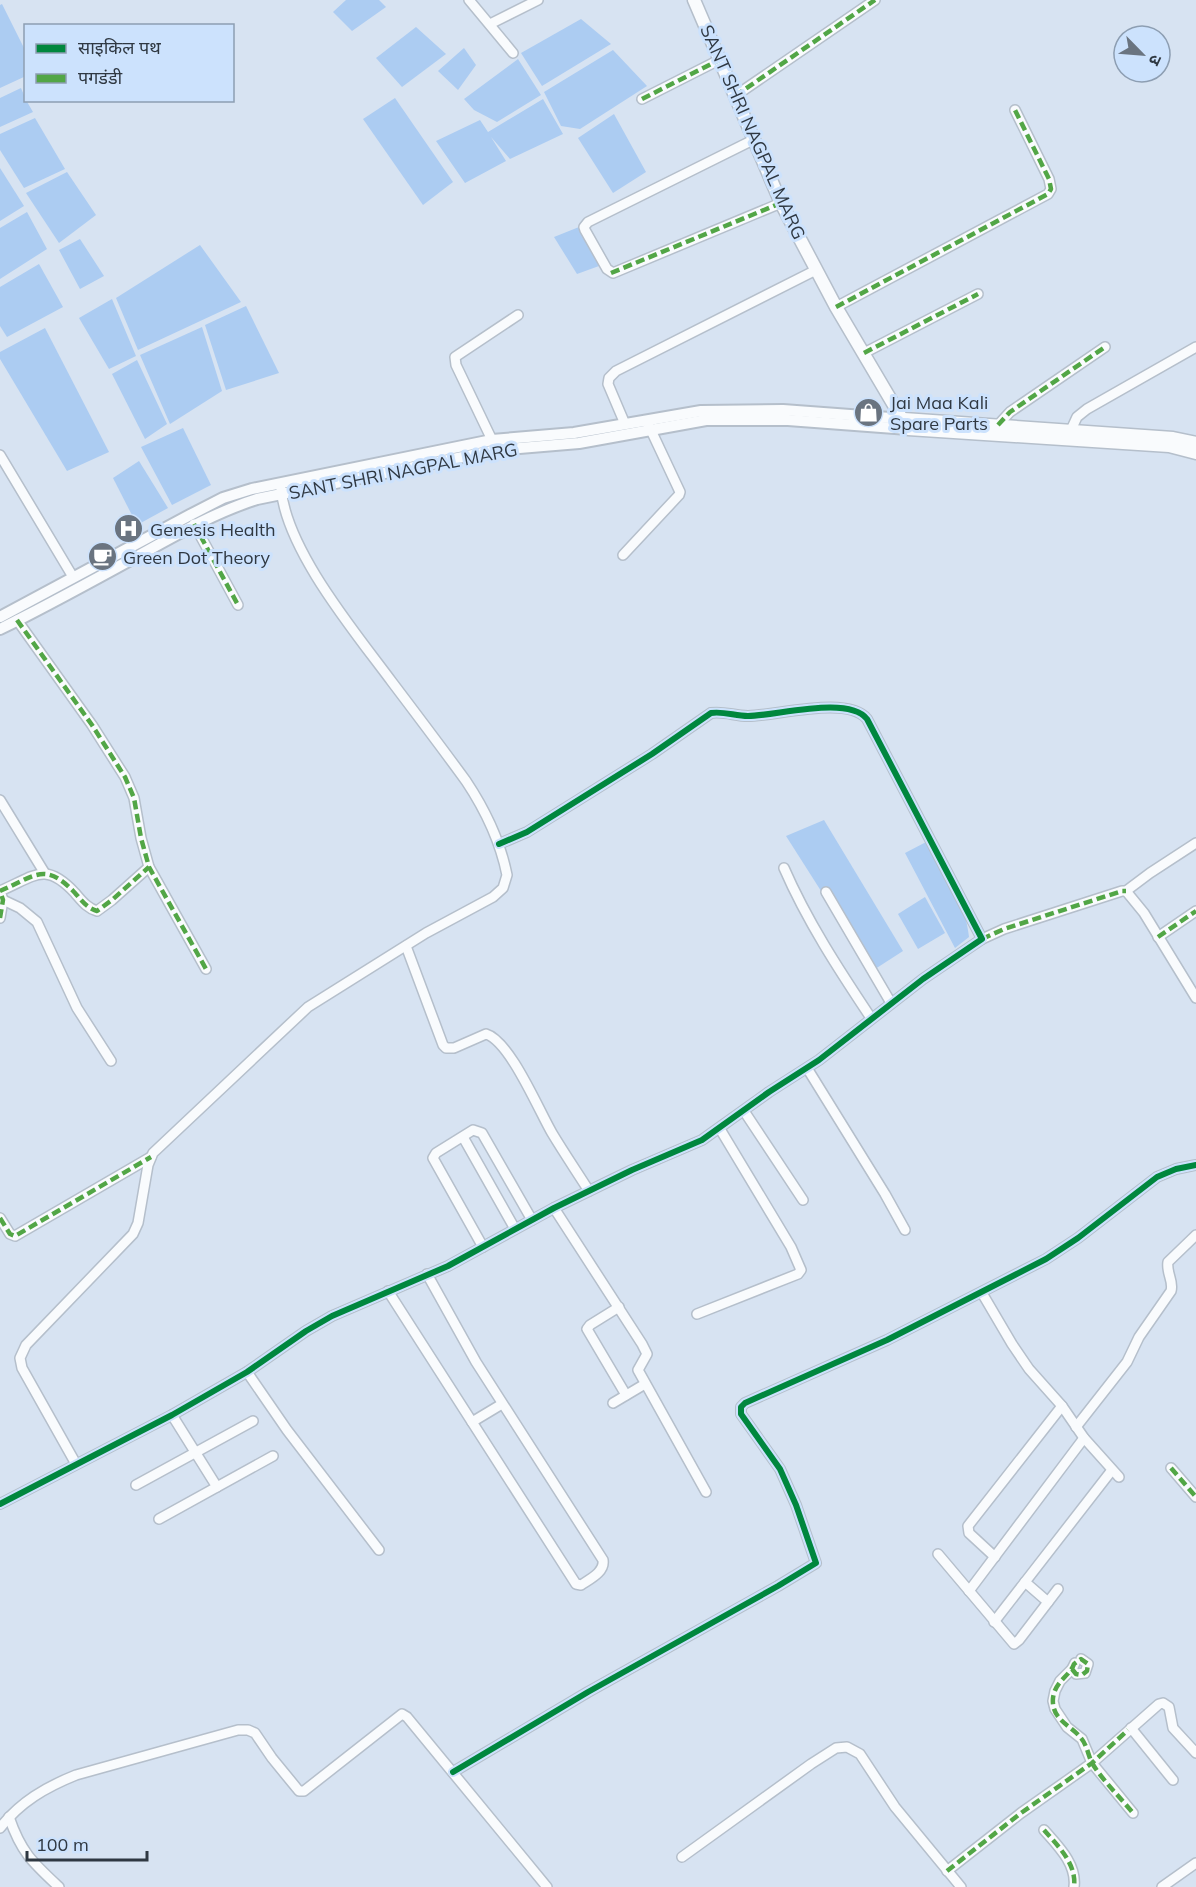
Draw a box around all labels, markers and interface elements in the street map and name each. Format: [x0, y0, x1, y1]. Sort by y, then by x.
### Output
street label: SANT SHRI NAGPAL MARG [695, 21, 811, 243]
legend [24, 24, 234, 102]
north arrow [1112, 24, 1172, 84]
text: साइकिल पथ [78, 36, 161, 59]
text: उ [1144, 52, 1167, 69]
text: पगडंडी [78, 66, 123, 89]
place label: Jai Maa Kali Spare Parts [890, 391, 988, 435]
shop icon: Jai Maa Kali Spare Parts [853, 396, 885, 428]
street label: SANT SHRI NAGPAL MARG [287, 438, 519, 504]
hospital icon: Genesis Health [113, 513, 145, 545]
place label: Genesis Health [150, 518, 276, 541]
cafe icon: Green Dot Theory [86, 541, 118, 573]
place label: Green Dot Theory [123, 546, 271, 569]
scale bar [27, 1824, 147, 1862]
text: 100 m [36, 1833, 89, 1856]

